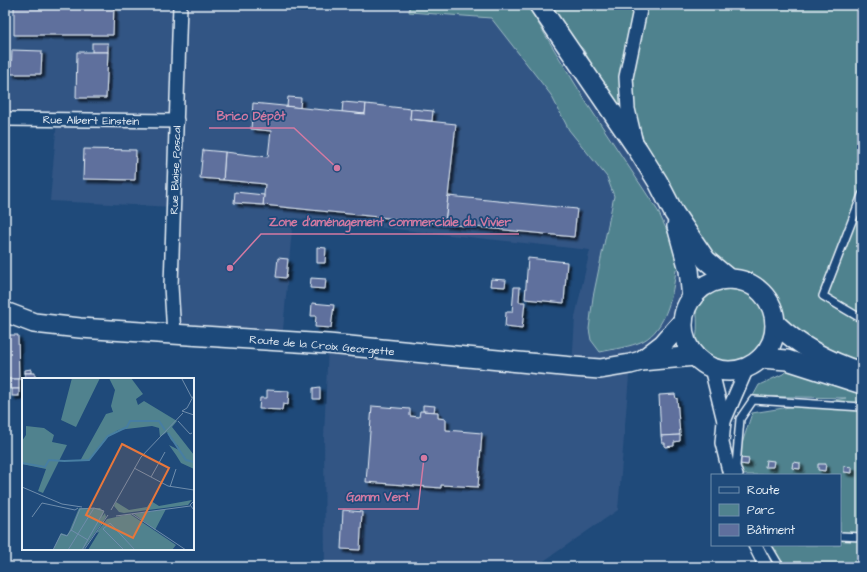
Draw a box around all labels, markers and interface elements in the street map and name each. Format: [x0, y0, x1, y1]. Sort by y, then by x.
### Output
callout: Brico Dépôt [209, 104, 294, 128]
text: Brico Dépôt [217, 108, 285, 126]
street label: Rue Albert Einstein [43, 112, 140, 129]
street label: Rue Blaise Pascal [166, 125, 185, 215]
callout: Zone d'aménagement commerciale du Vivier [261, 210, 519, 234]
text: Zone d'aménagement commerciale du Vivier [269, 214, 511, 233]
street label: Route de la Croix Georgette [249, 332, 395, 360]
inset map [22, 378, 194, 550]
legend [711, 474, 841, 546]
text: Route [747, 482, 780, 499]
callout: Gamm Vert [338, 485, 418, 509]
text: Gamm Vert [346, 489, 410, 506]
text: Parc [747, 502, 775, 519]
text: Bâtiment [747, 522, 795, 539]

